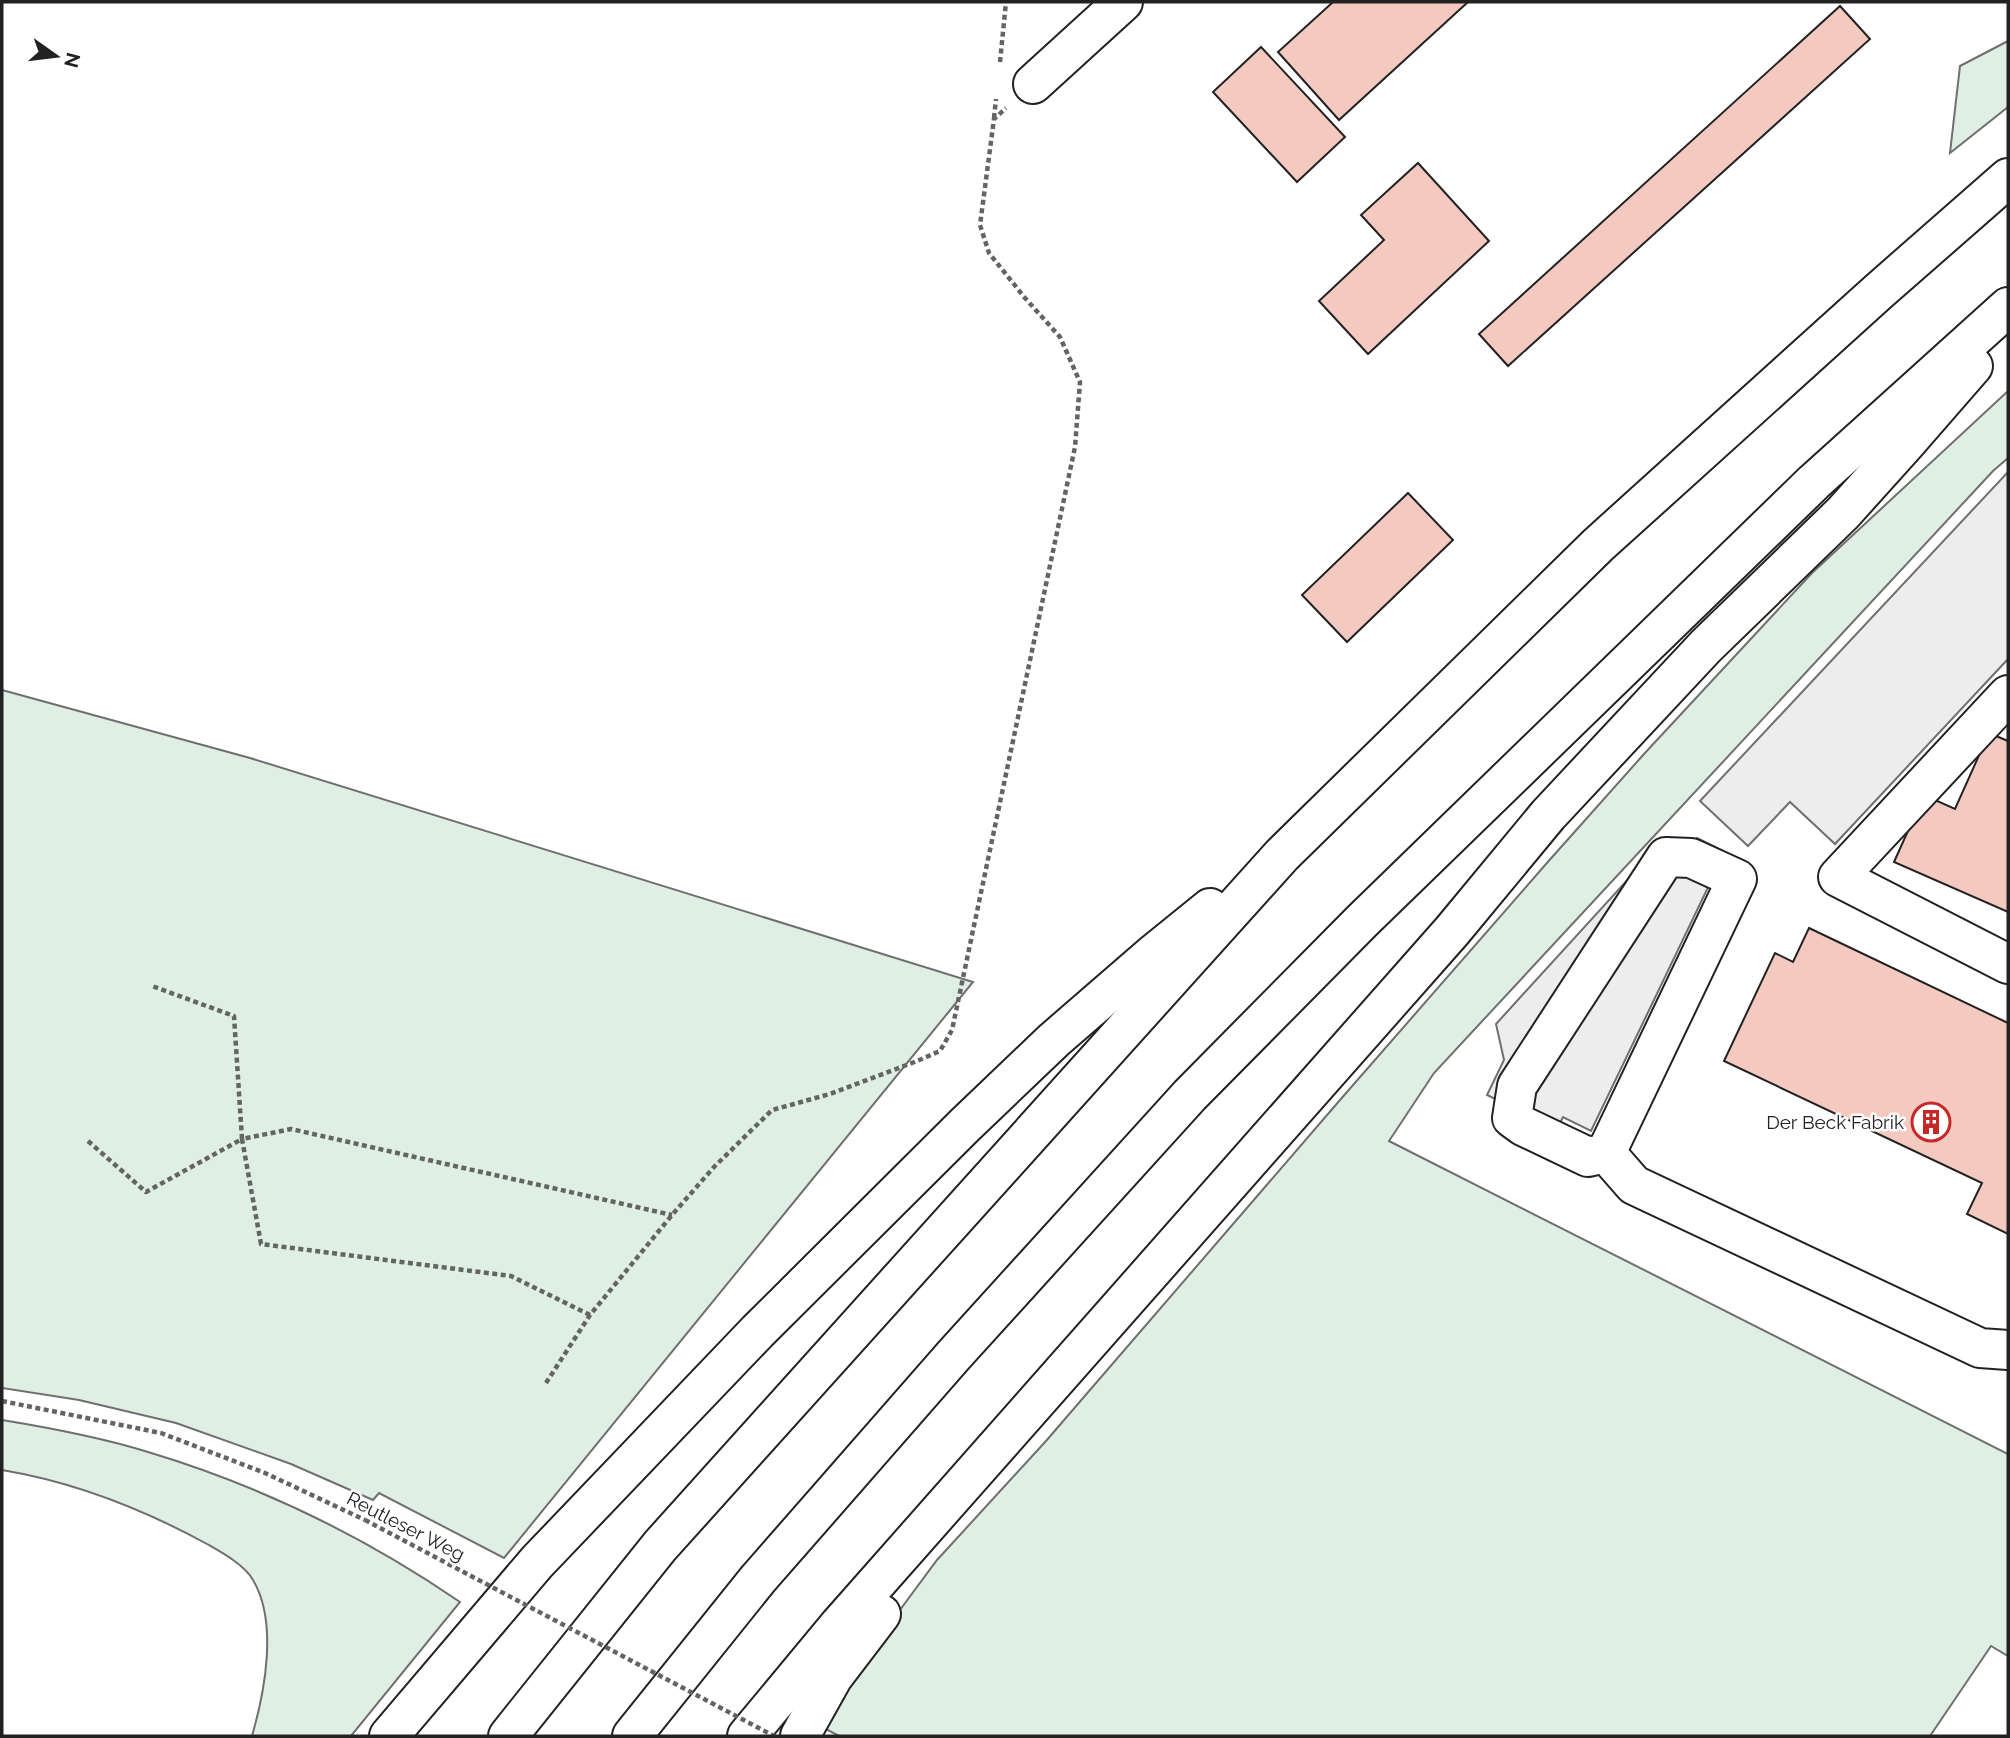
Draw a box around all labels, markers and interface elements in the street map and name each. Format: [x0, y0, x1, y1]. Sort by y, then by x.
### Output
north arrow [21, 21, 91, 91]
text: N [60, 50, 85, 70]
building icon: Der Beck Fabrik [1910, 1101, 1952, 1143]
place label: Der Beck Fabrik [1766, 1111, 1904, 1133]
street label: Reutleser Weg [343, 1487, 469, 1565]

